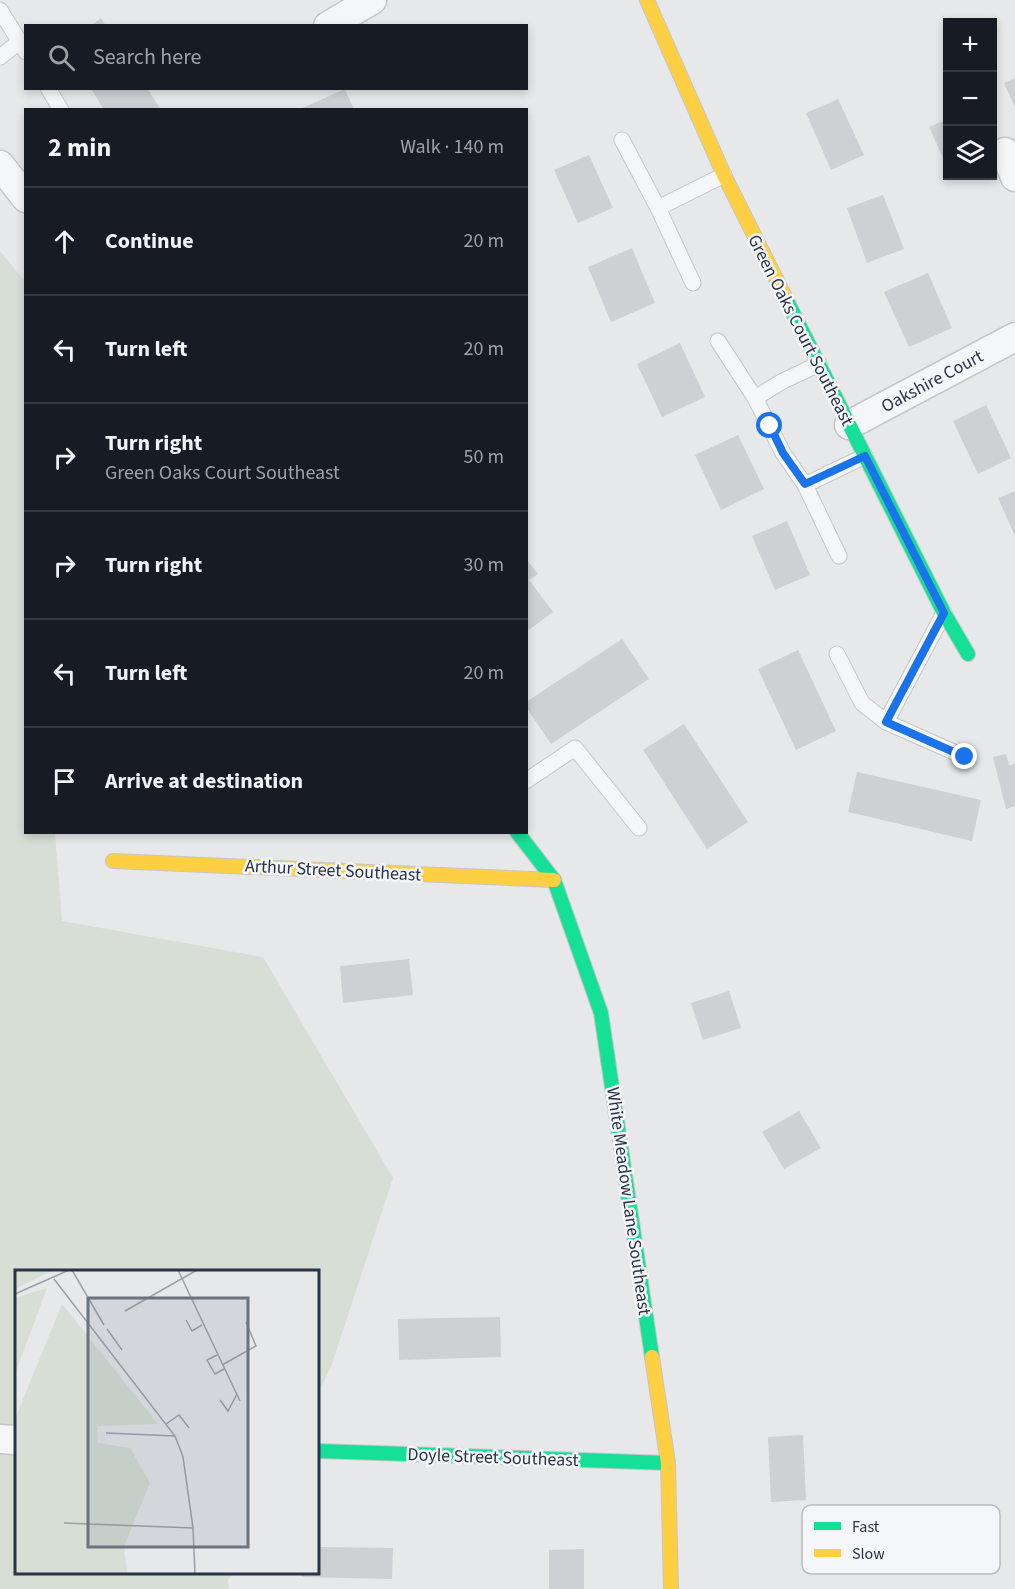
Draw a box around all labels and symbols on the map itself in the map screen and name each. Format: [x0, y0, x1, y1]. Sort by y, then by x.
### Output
street label: Green Oaks Court Southeast [741, 230, 860, 430]
street label: Oakshire Court [877, 344, 988, 419]
route start [756, 412, 782, 438]
route end [951, 743, 977, 769]
street label: Arthur Street Southeast [244, 853, 422, 888]
street label: White Meadow Lane Southeast [600, 1085, 657, 1317]
inset map [15, 1270, 320, 1574]
street label: Doyle Street Southeast [407, 1442, 579, 1473]
legend [802, 1505, 1000, 1574]
text: Fast [852, 1516, 880, 1538]
text: Slow [852, 1543, 885, 1565]

